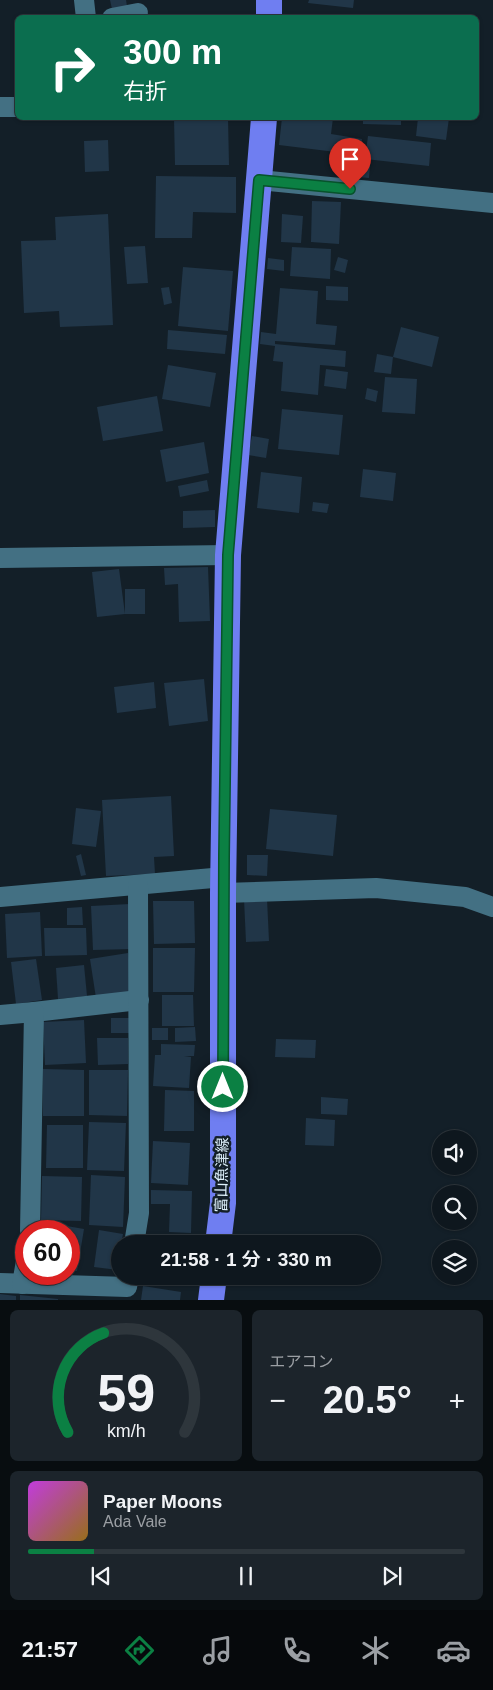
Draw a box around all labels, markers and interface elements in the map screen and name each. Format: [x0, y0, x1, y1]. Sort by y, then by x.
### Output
text: 300 m [123, 32, 222, 71]
icon: right [40, 35, 105, 100]
text: 右折 [123, 79, 167, 104]
pin [329, 138, 371, 189]
icon: arrive [336, 145, 364, 173]
position arrow [196, 1060, 248, 1112]
map controls [432, 1130, 477, 1285]
button: sound [432, 1130, 477, 1175]
street label: 富山魚津線 [212, 1137, 231, 1213]
button: search [432, 1185, 477, 1230]
speed limit sign: 60 [15, 1220, 80, 1285]
button: layers [432, 1240, 477, 1285]
text: 21:58 · 1 分 · 330 m [160, 1249, 332, 1270]
text: エアコン [270, 1353, 334, 1370]
text: 59 [97, 1364, 155, 1422]
text: 20.5° [323, 1379, 412, 1421]
text: − [270, 1385, 286, 1416]
text: + [449, 1385, 465, 1416]
text: km/h [106, 1421, 145, 1441]
text: Paper Moons [103, 1491, 222, 1512]
text: Ada Vale [103, 1513, 167, 1530]
icon: previous [87, 1562, 115, 1590]
icon: pause [232, 1562, 260, 1590]
icon: next [378, 1562, 406, 1590]
icon: directions [122, 1633, 157, 1668]
icon: music [200, 1633, 235, 1668]
icon: phone [279, 1633, 314, 1668]
icon: climate [358, 1633, 393, 1668]
icon: car [436, 1633, 471, 1668]
text: 21:57 [22, 1637, 78, 1662]

